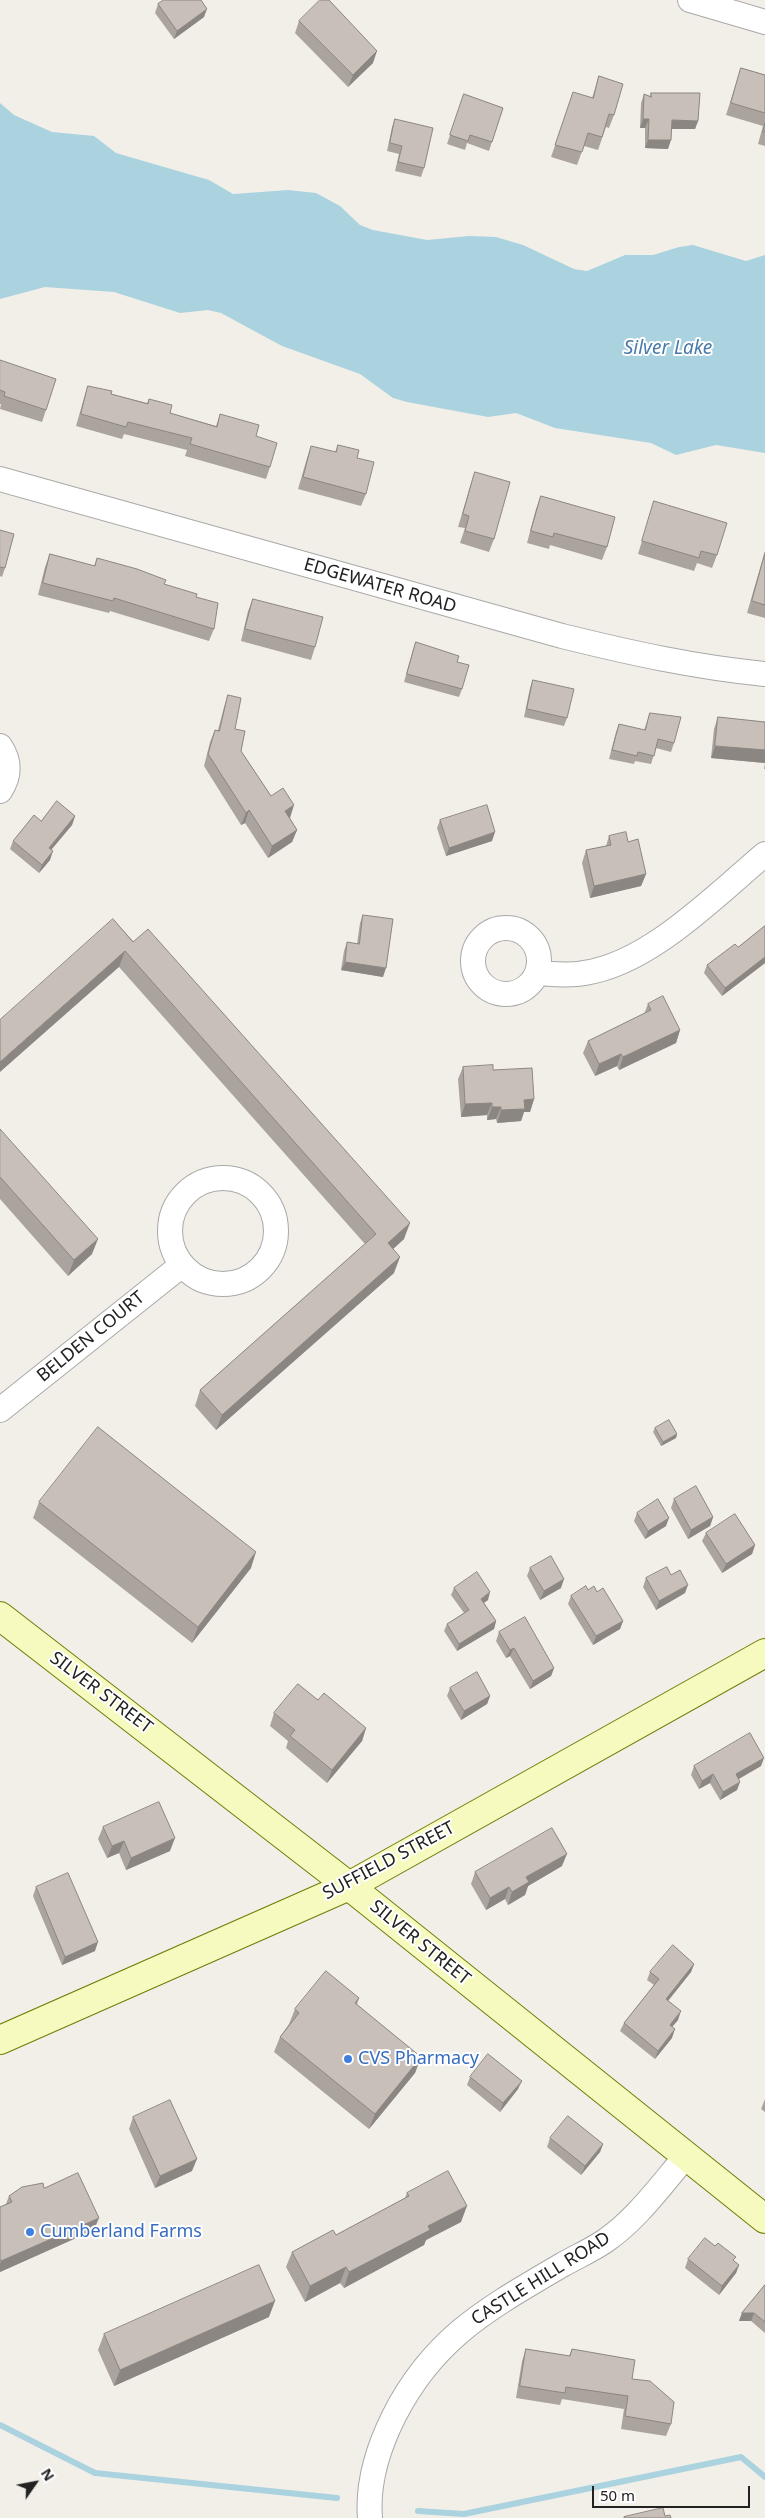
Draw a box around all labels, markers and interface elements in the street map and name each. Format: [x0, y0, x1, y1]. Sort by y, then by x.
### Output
water label: Silver Lake [624, 338, 712, 360]
street label: EDGEWATER ROAD [301, 554, 459, 618]
street label: BELDEN COURT [33, 1287, 149, 1387]
street label: SILVER STREET [45, 1647, 157, 1739]
street label: SUFFIELD STREET [319, 1817, 459, 1905]
street label: SILVER STREET [365, 1896, 475, 1990]
place label: CVS Pharmacy [358, 2048, 479, 2070]
marker: CVS Pharmacy [342, 2053, 354, 2065]
place label: Cumberland Farms [40, 2221, 202, 2243]
marker: Cumberland Farms [24, 2226, 36, 2238]
street label: CASTLE HILL ROAD [468, 2228, 614, 2330]
north arrow [10, 2458, 60, 2508]
text: N [37, 2465, 59, 2485]
scale bar [595, 2476, 752, 2508]
text: 50 m [600, 2485, 635, 2505]

